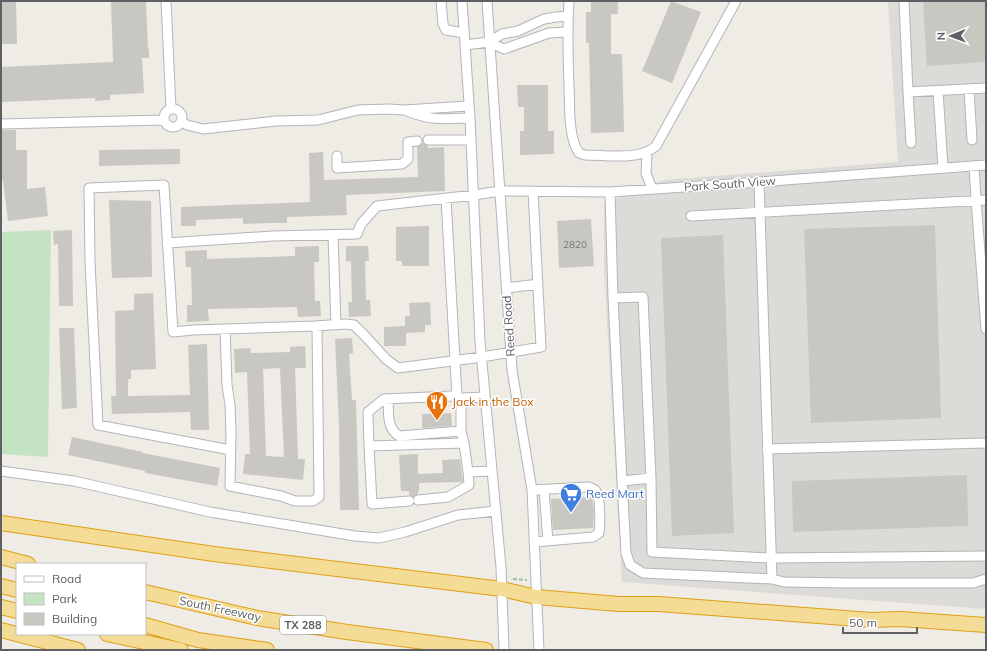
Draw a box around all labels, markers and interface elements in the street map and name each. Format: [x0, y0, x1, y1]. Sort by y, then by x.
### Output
north arrow [931, 16, 971, 56]
text: N [934, 32, 948, 40]
street label: Park South View [683, 173, 777, 194]
house number: 2820 [563, 238, 587, 251]
street label: Reed Road [499, 295, 518, 357]
restaurant icon: Jack in the Box [424, 389, 450, 422]
place label: Jack in the Box [452, 394, 534, 409]
supermarket icon: Reed Mart [558, 481, 584, 514]
place label: Reed Mart [586, 486, 644, 501]
legend [16, 563, 146, 635]
text: Road [52, 571, 81, 586]
text: Park [52, 591, 78, 606]
street label: South Freeway [178, 593, 263, 625]
scale bar [843, 609, 917, 635]
text: Building [52, 611, 97, 626]
text: 50 m [849, 615, 877, 630]
road number: TX 288 [280, 616, 326, 634]

